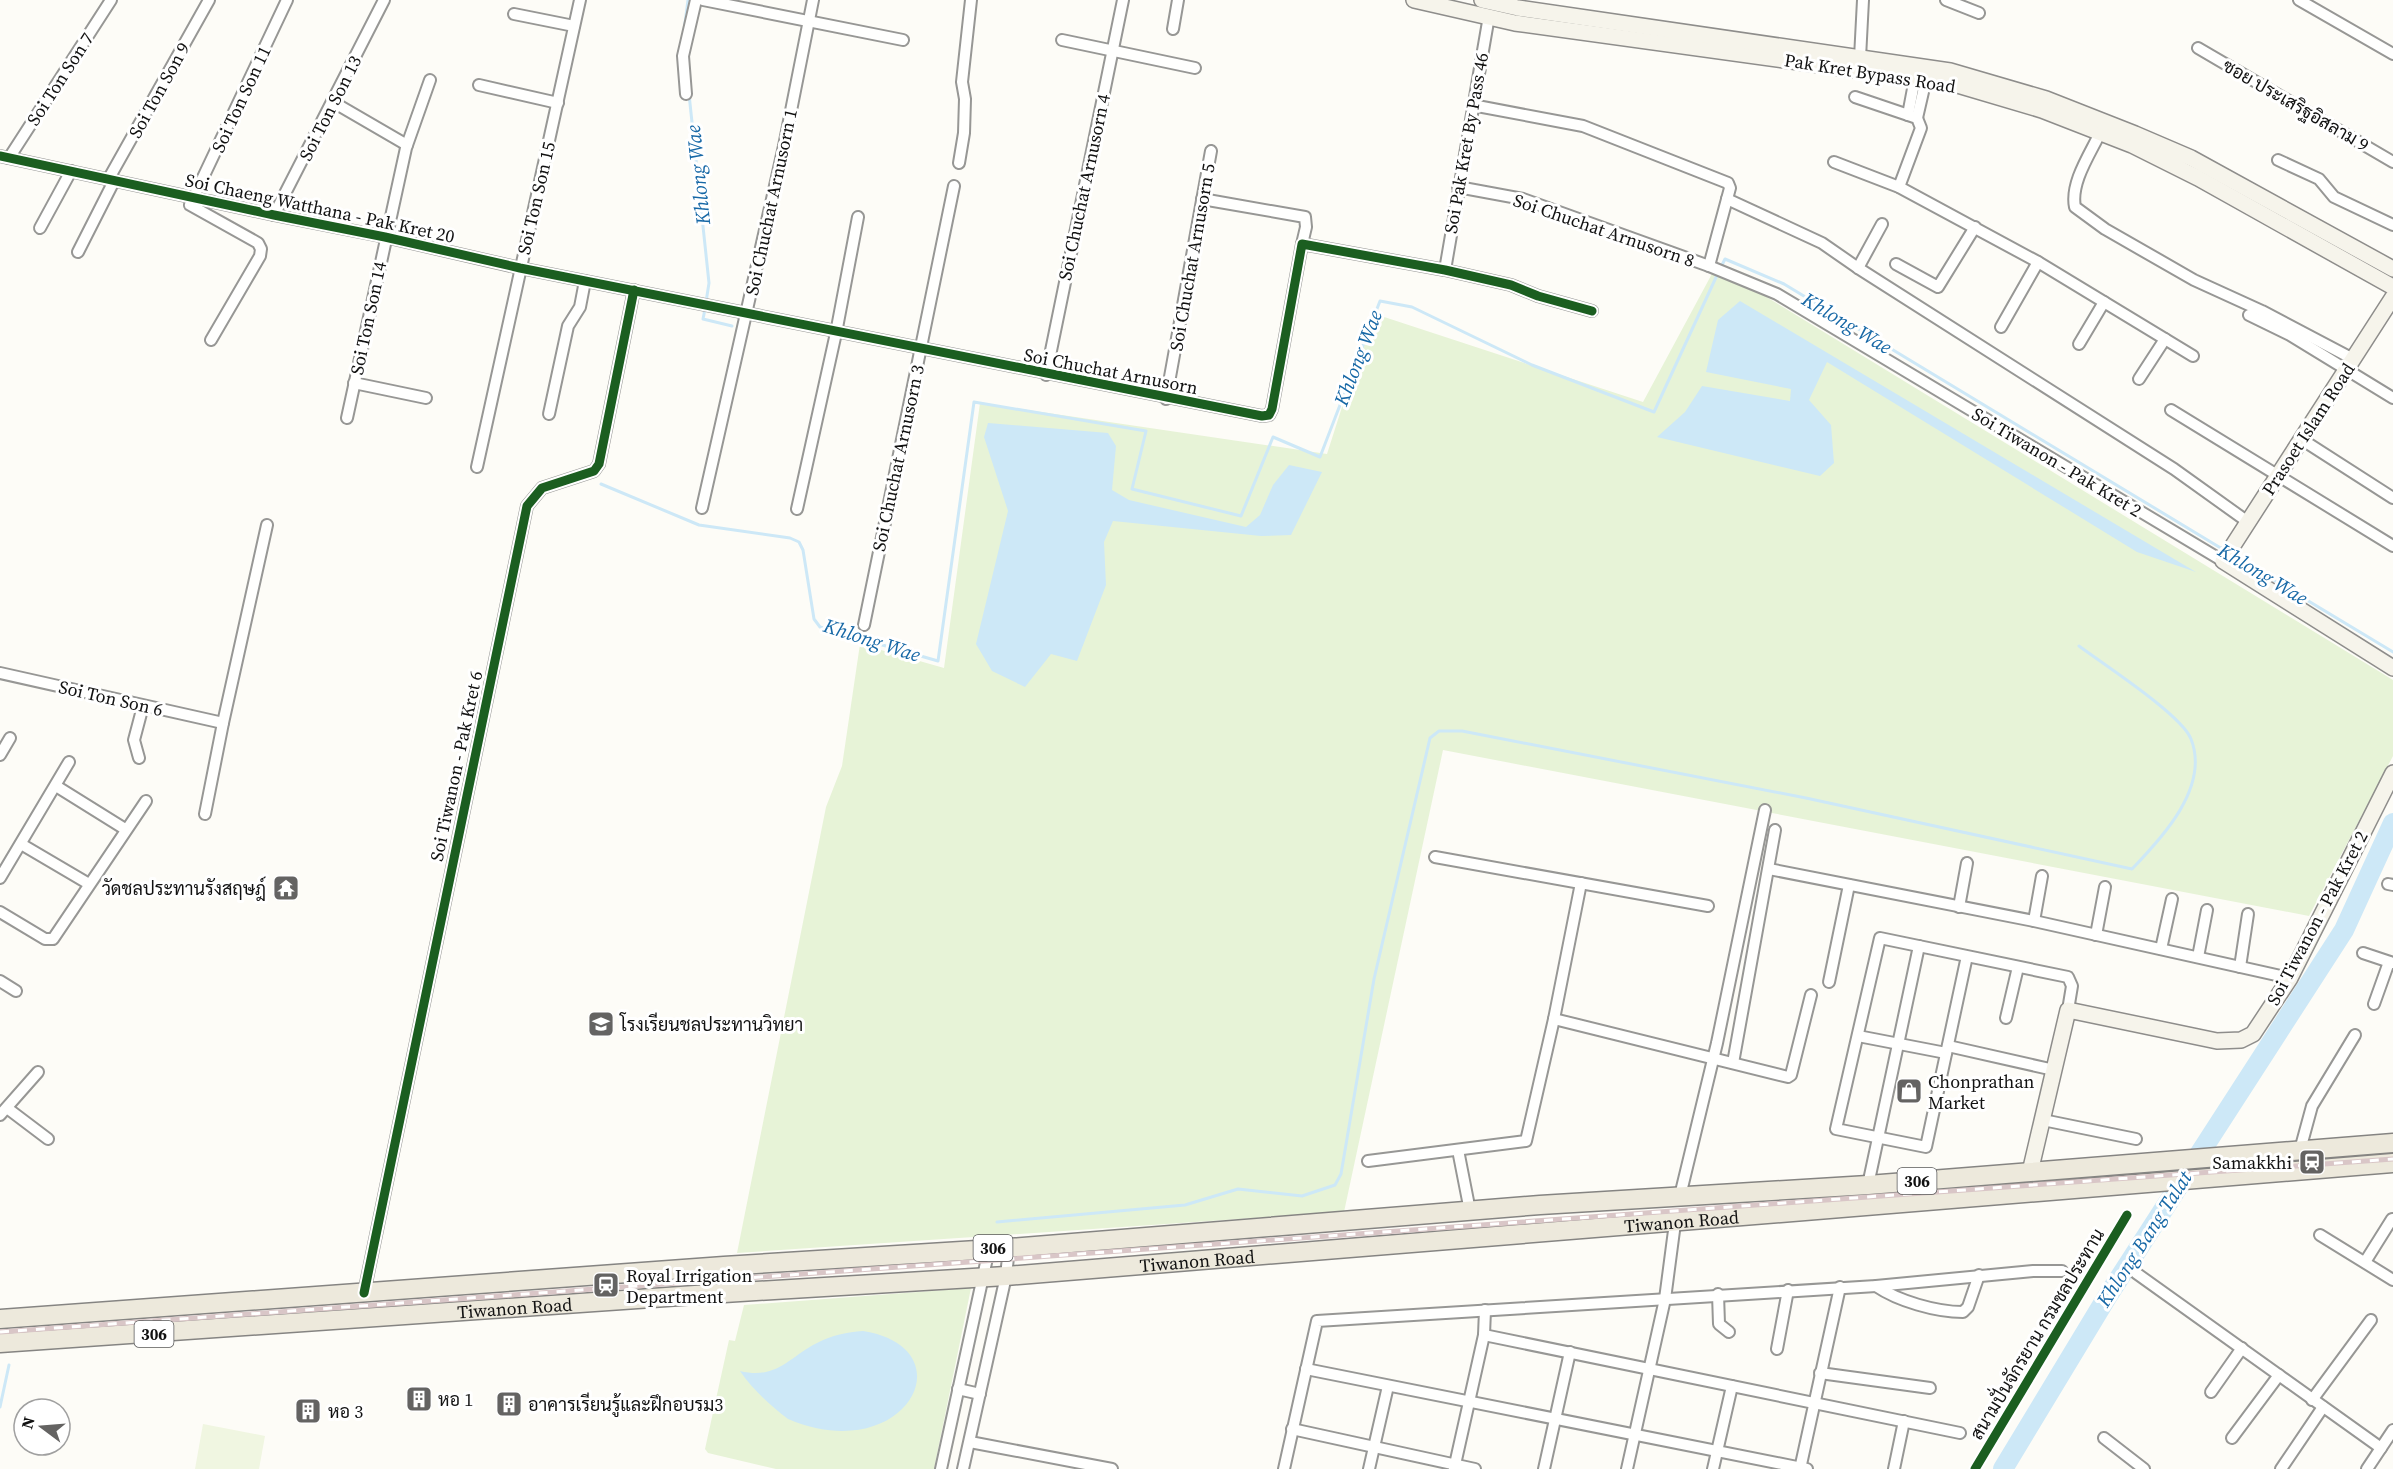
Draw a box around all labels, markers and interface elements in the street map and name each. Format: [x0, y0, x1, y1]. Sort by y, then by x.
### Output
street label: Soi Ton Son 7 [21, 28, 99, 130]
street label: Soi Ton Son 9 [122, 38, 196, 142]
street label: Soi Ton Son 11 [205, 42, 277, 156]
street label: Pak Kret Bypass Road [1783, 47, 1957, 99]
street label: Soi Ton Son 13 [293, 51, 367, 165]
street label: Soi Pak Kret By Pass 46 [1438, 51, 1494, 235]
street label: ซอย ประเสริฐอิสลาม 9 [2218, 53, 2374, 157]
street label: Soi Chuchat Arnusorn 4 [1052, 92, 1116, 282]
street label: Soi Chuchat Arnusorn 1 [739, 107, 803, 297]
water label: Khlong Wae [679, 124, 717, 227]
street label: Soi Ton Son 15 [511, 139, 561, 257]
street label: Soi Chuchat Arnusorn 5 [1163, 161, 1221, 353]
street label: Soi Chaeng Watthana - Pak Kret 20 [183, 167, 457, 249]
street label: Soi Chuchat Arnusorn 8 [1510, 187, 1698, 273]
street label: Soi Ton Son 14 [344, 259, 392, 377]
water label: Khlong Wae [1796, 285, 1897, 361]
water label: Khlong Wae [1327, 306, 1389, 411]
street label: Soi Chuchat Arnusorn [1022, 342, 1200, 400]
street label: Prasoet Islam Road [2256, 358, 2360, 500]
street label: Soi Chuchat Arnusorn 3 [866, 363, 930, 553]
street label: Soi Tiwanon - Pak Kret 2 [1967, 401, 2147, 523]
water label: Khlong Wae [2212, 536, 2313, 612]
water label: Khlong Wae [819, 611, 924, 669]
street label: Soi Tiwanon - Pak Kret 6 [424, 669, 488, 863]
street label: Soi Ton Son 6 [57, 674, 165, 722]
street label: Soi Tiwanon - Pak Kret 2 [2260, 826, 2374, 1010]
temple icon: วัดชลประทานรังสฤษฎ์ [271, 873, 301, 903]
place label: วัดชลประทานรังสฤษฎ์ [102, 876, 266, 901]
school or university icon: โรงเรียนชลประทานวิทยา [586, 1009, 616, 1039]
place label: โรงเรียนชลประทานวิทยา [619, 1012, 803, 1037]
place label: Chonprathan Market [1928, 1069, 2035, 1115]
shop icon: Chonprathan Market [1894, 1076, 1924, 1106]
station icon: Samakkhi [2297, 1147, 2327, 1177]
place label: Samakkhi [2212, 1150, 2292, 1175]
water label: Khlong Bang Talat [2089, 1164, 2199, 1313]
road number: 306 [1898, 1168, 1936, 1194]
street label: Tiwanon Road [1623, 1204, 1740, 1238]
street label: สนามปั่นจักรยาน กรมชลประทาน [1962, 1222, 2110, 1444]
road number: 306 [974, 1235, 1012, 1261]
street label: Tiwanon Road [1139, 1243, 1256, 1278]
place label: Royal Irrigation Department [626, 1263, 752, 1309]
station icon: Royal Irrigation Department [591, 1270, 621, 1300]
street label: Tiwanon Road [456, 1291, 573, 1324]
road number: 306 [134, 1321, 174, 1347]
building icon: หอ 1 [404, 1384, 434, 1414]
place label: หอ 1 [438, 1387, 473, 1412]
building icon: อาคารเรียนรู้และฝึกอบรม3 [494, 1389, 524, 1419]
place label: อาคารเรียนรู้และฝึกอบรม3 [528, 1392, 723, 1418]
building icon: หอ 3 [293, 1396, 323, 1426]
north arrow [12, 1397, 72, 1457]
place label: หอ 3 [328, 1399, 363, 1424]
text: N [15, 1414, 40, 1431]

